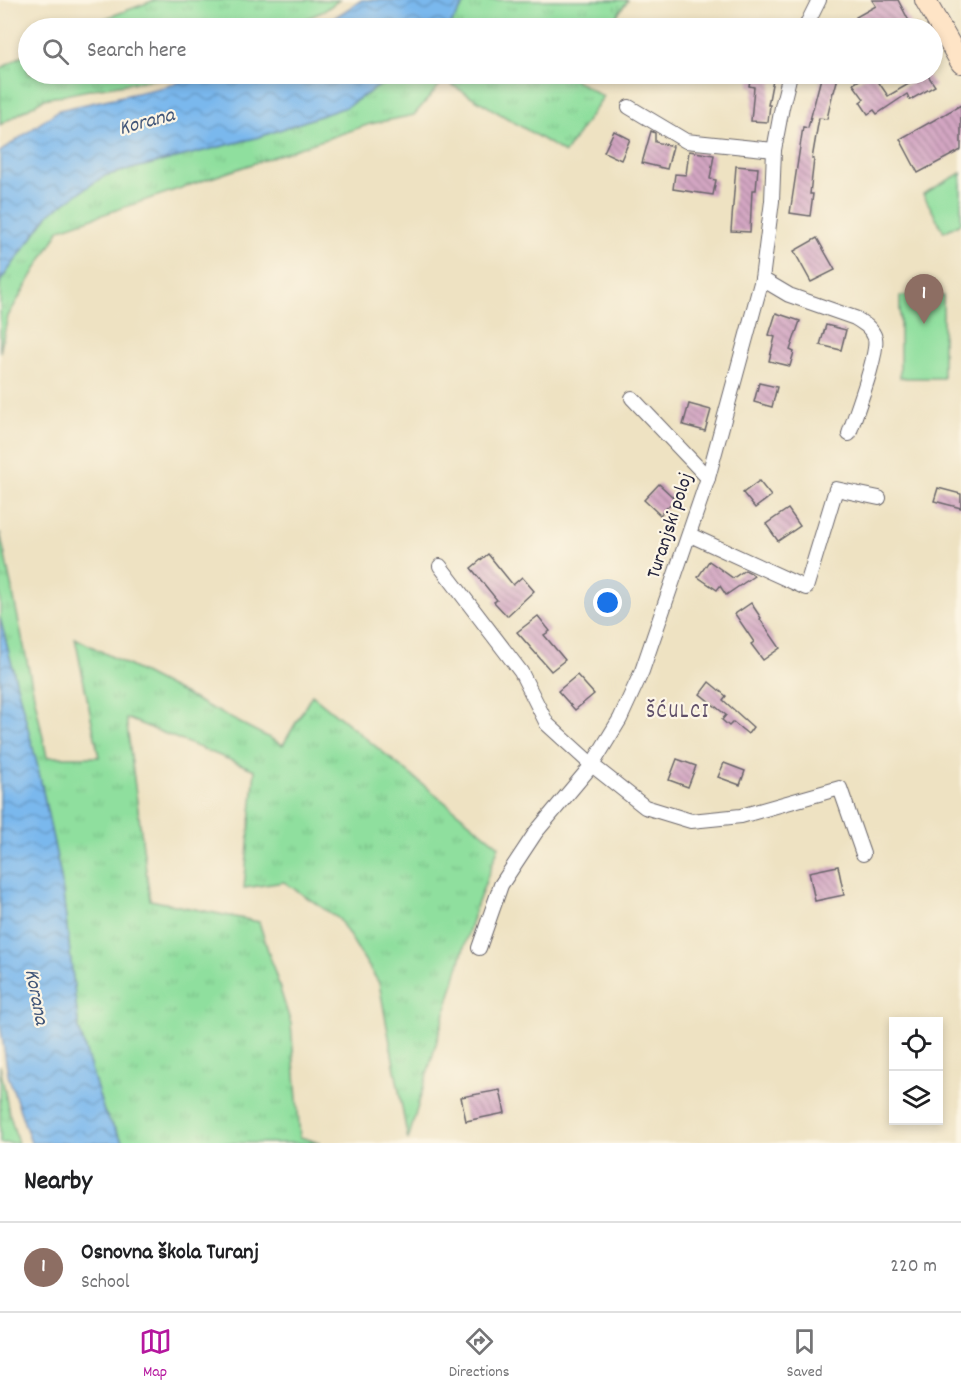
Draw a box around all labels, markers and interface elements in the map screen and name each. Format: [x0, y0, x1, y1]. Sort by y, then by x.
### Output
search box [18, 18, 943, 84]
icon: search [39, 35, 72, 68]
text: Search here [87, 36, 186, 67]
water label: Korana [116, 101, 179, 145]
pin: 1 [904, 274, 944, 324]
street label: Turanjski poloj [641, 469, 701, 583]
your location [593, 588, 622, 617]
district label: ŠĆULCI [646, 698, 710, 728]
water label: Korana [15, 967, 55, 1029]
map controls [889, 1017, 943, 1125]
button: locate [889, 1017, 943, 1071]
button: layers [889, 1071, 943, 1125]
text: Nearby [24, 1164, 92, 1201]
text: Osnovna škola Turanj [81, 1238, 259, 1269]
text: 1 [41, 1253, 46, 1281]
text: 220 m [890, 1253, 937, 1281]
text: School [81, 1269, 130, 1297]
tab: Map [139, 1325, 172, 1384]
tab: Directions [449, 1325, 509, 1384]
tab: Saved [787, 1325, 822, 1384]

